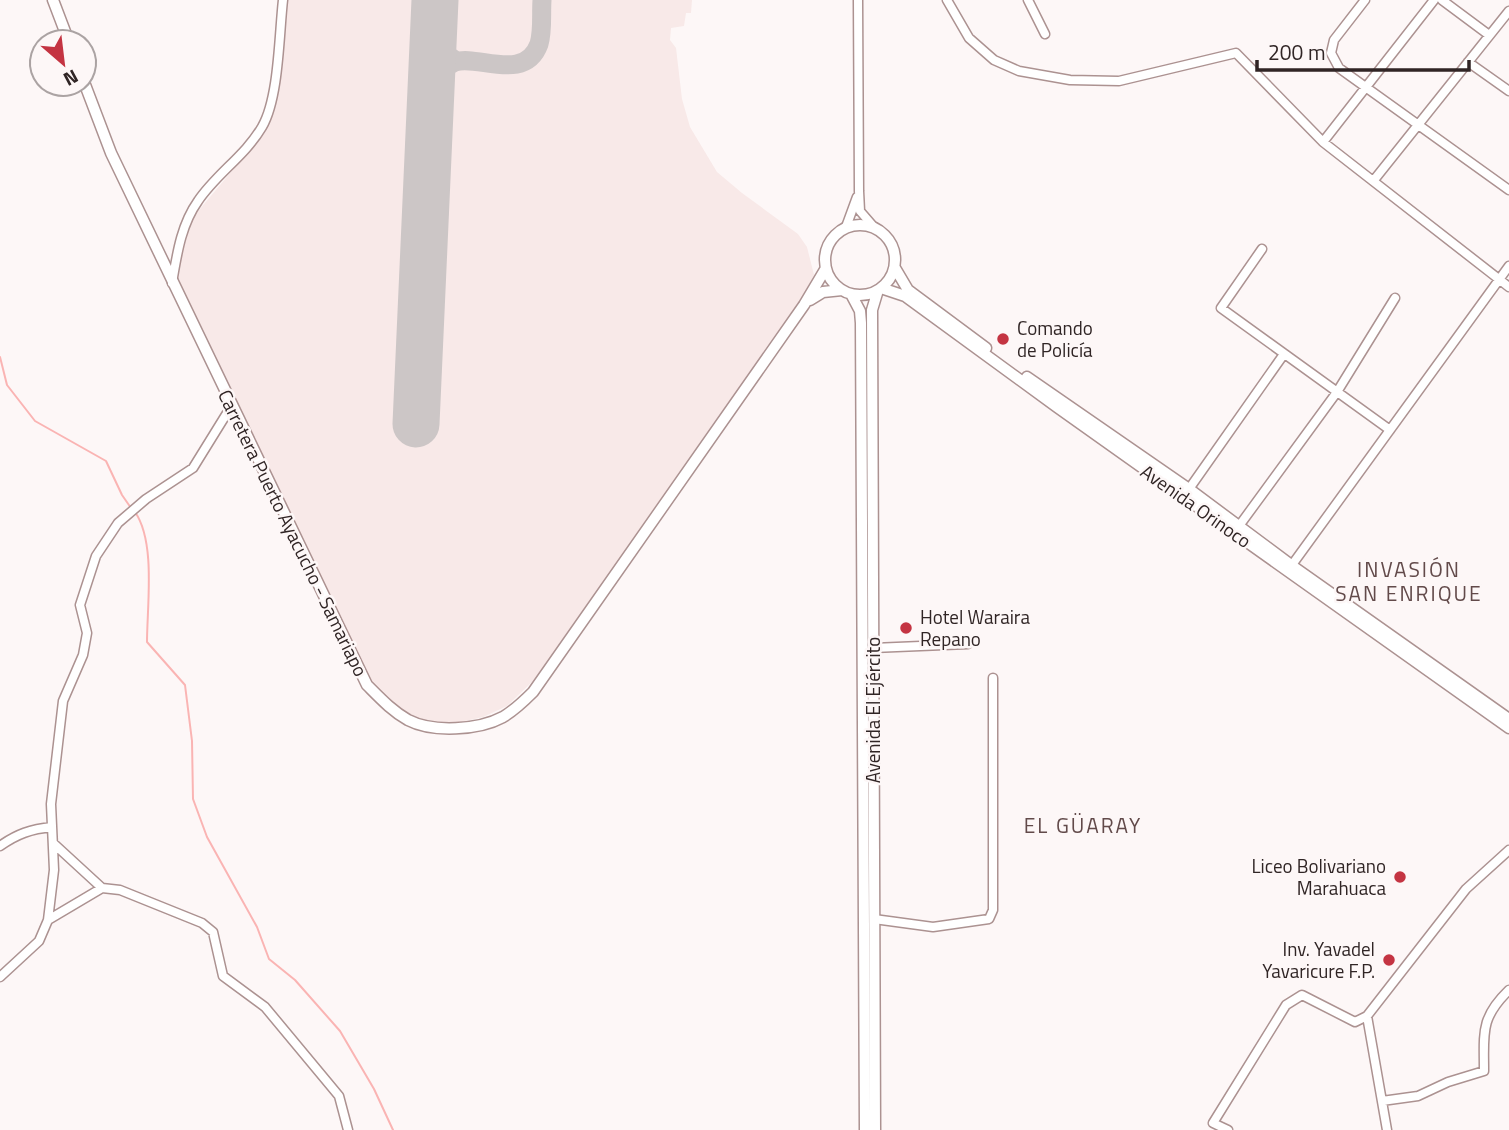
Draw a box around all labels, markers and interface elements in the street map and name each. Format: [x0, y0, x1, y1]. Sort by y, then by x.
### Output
north arrow [28, 28, 98, 98]
scale bar [1257, 28, 1469, 72]
text: 200 m [1268, 36, 1325, 68]
text: N [59, 63, 84, 94]
place label: Comando de Policía [1017, 313, 1093, 364]
marker: Comando de Policía [995, 331, 1011, 347]
street label: Carretera Puerto Ayacucho - Samariapo [211, 384, 376, 681]
street label: Avenida Orinoco [1135, 457, 1258, 555]
district label: INVASIÓN SAN ENRIQUE [1335, 553, 1483, 609]
place label: Hotel Waraira Repano [920, 602, 1030, 653]
marker: Hotel Waraira Repano [898, 620, 914, 636]
street label: Avenida El Ejército [858, 637, 887, 783]
district label: EL GÜARAY [1024, 809, 1142, 841]
place label: Liceo Bolivariano Marahuaca [1251, 851, 1386, 902]
marker: Liceo Bolivariano Marahuaca [1392, 869, 1408, 885]
place label: Inv. Yavadel Yavaricure F.P. [1262, 934, 1375, 985]
marker: Inv. Yavadel Yavaricure F.P. [1381, 952, 1397, 968]

